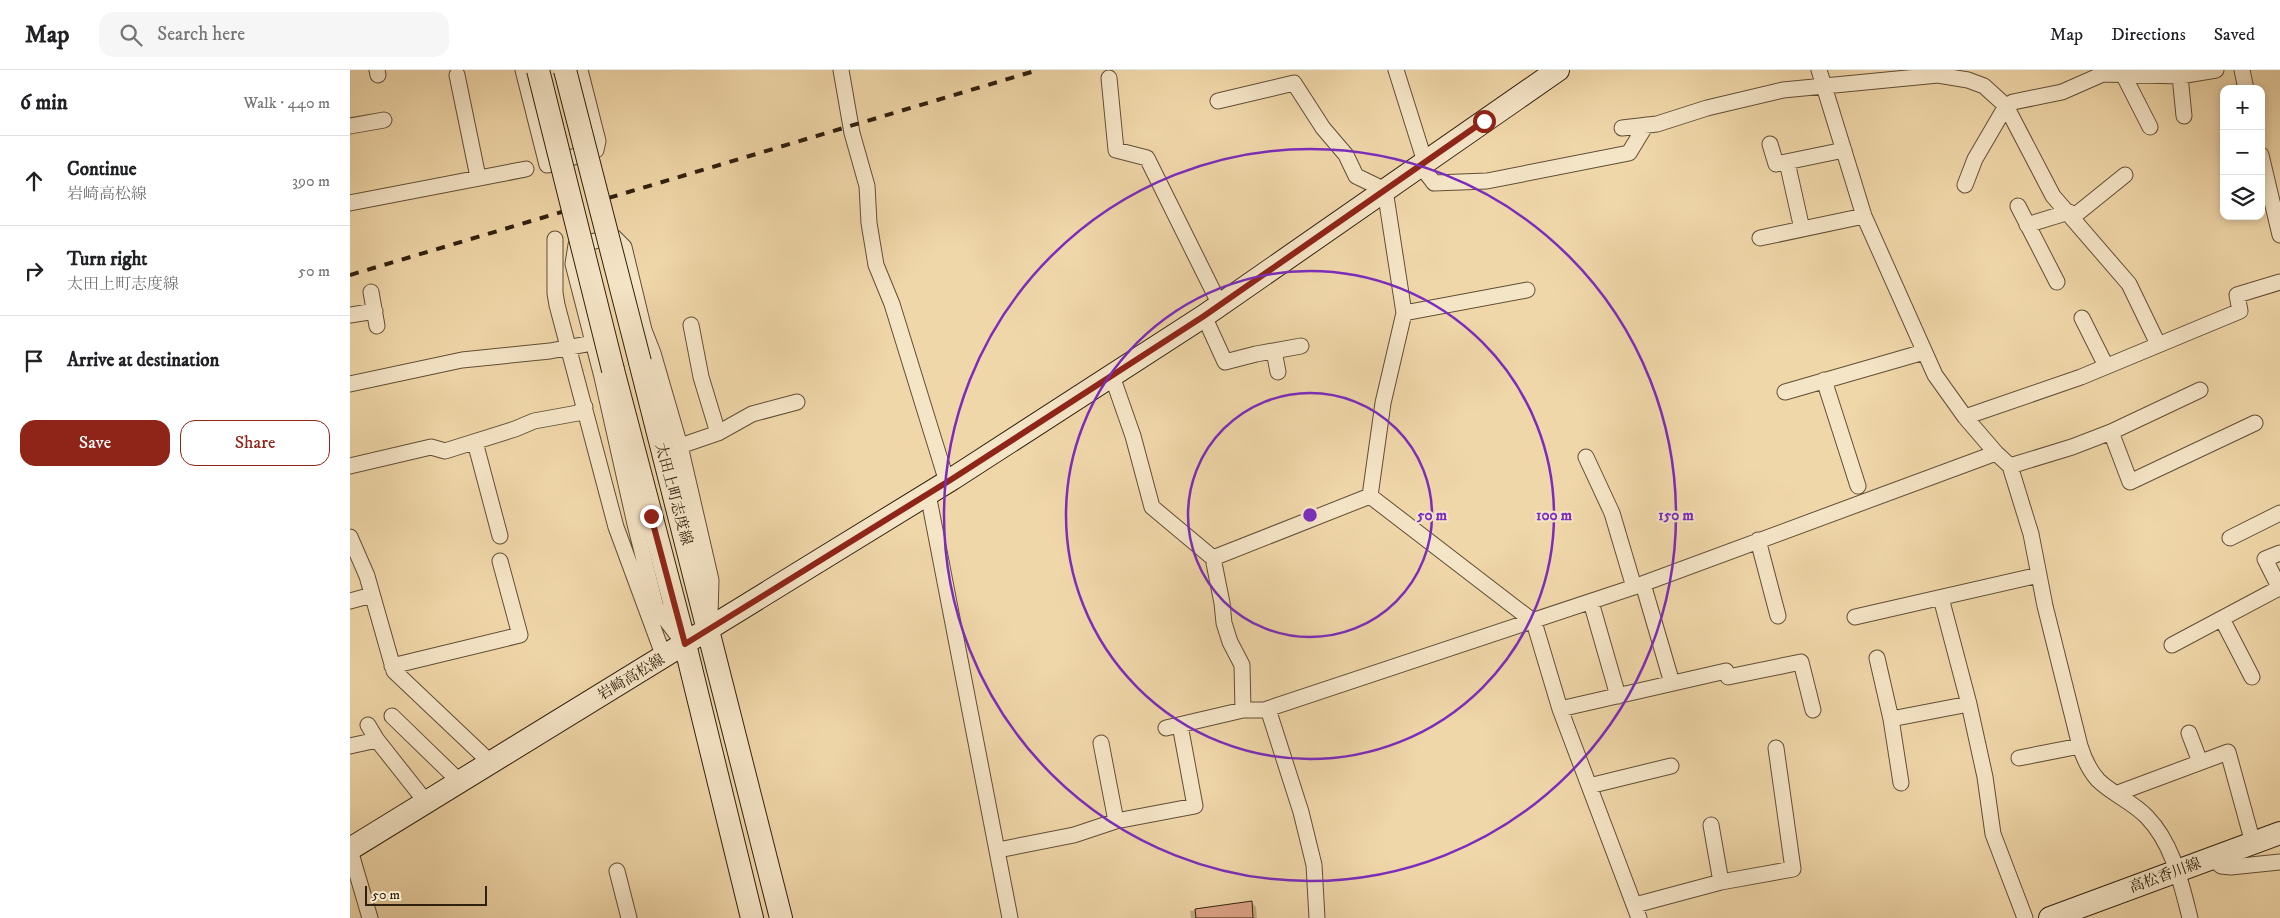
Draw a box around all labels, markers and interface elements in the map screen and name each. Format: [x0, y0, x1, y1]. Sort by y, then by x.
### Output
search box [99, 12, 449, 57]
text: Map [25, 20, 69, 50]
icon: search [117, 21, 145, 49]
text: Search here [157, 23, 245, 46]
text: Map [2050, 24, 2083, 46]
text: Directions [2111, 24, 2186, 46]
text: Saved [2214, 24, 2255, 46]
map controls [2220, 85, 2265, 220]
button: + [2220, 85, 2265, 130]
text: 6 min [20, 90, 68, 116]
text: Walk · 440 m [244, 93, 330, 113]
route start [1473, 110, 1496, 133]
button: − [2220, 130, 2265, 175]
text: Continue [67, 158, 137, 181]
icon: ahead [20, 167, 48, 195]
text: 390 m [292, 171, 330, 191]
button: layers [2220, 175, 2265, 220]
text: 岩崎高松線 [67, 184, 147, 204]
text: Turn right [67, 248, 147, 271]
icon: right [20, 257, 48, 285]
text: 50 m [298, 261, 330, 281]
text: 太田上町志度線 [67, 274, 179, 294]
icon: arrive [20, 347, 48, 375]
text: Arrive at destination [67, 349, 219, 372]
button: Save [20, 420, 170, 466]
button: Share [180, 420, 330, 466]
street label: 太田上町志度線 [651, 441, 696, 547]
route end [640, 505, 663, 528]
centre of rings [1301, 506, 1319, 524]
text: 50 m [1416, 506, 1448, 525]
text: 100 m [1536, 506, 1573, 525]
text: 150 m [1658, 506, 1694, 525]
street label: 岩崎高松線 [594, 650, 668, 705]
street label: 高松香川線 [2127, 854, 2204, 897]
scale bar [365, 883, 488, 906]
text: 50 m [372, 886, 400, 904]

